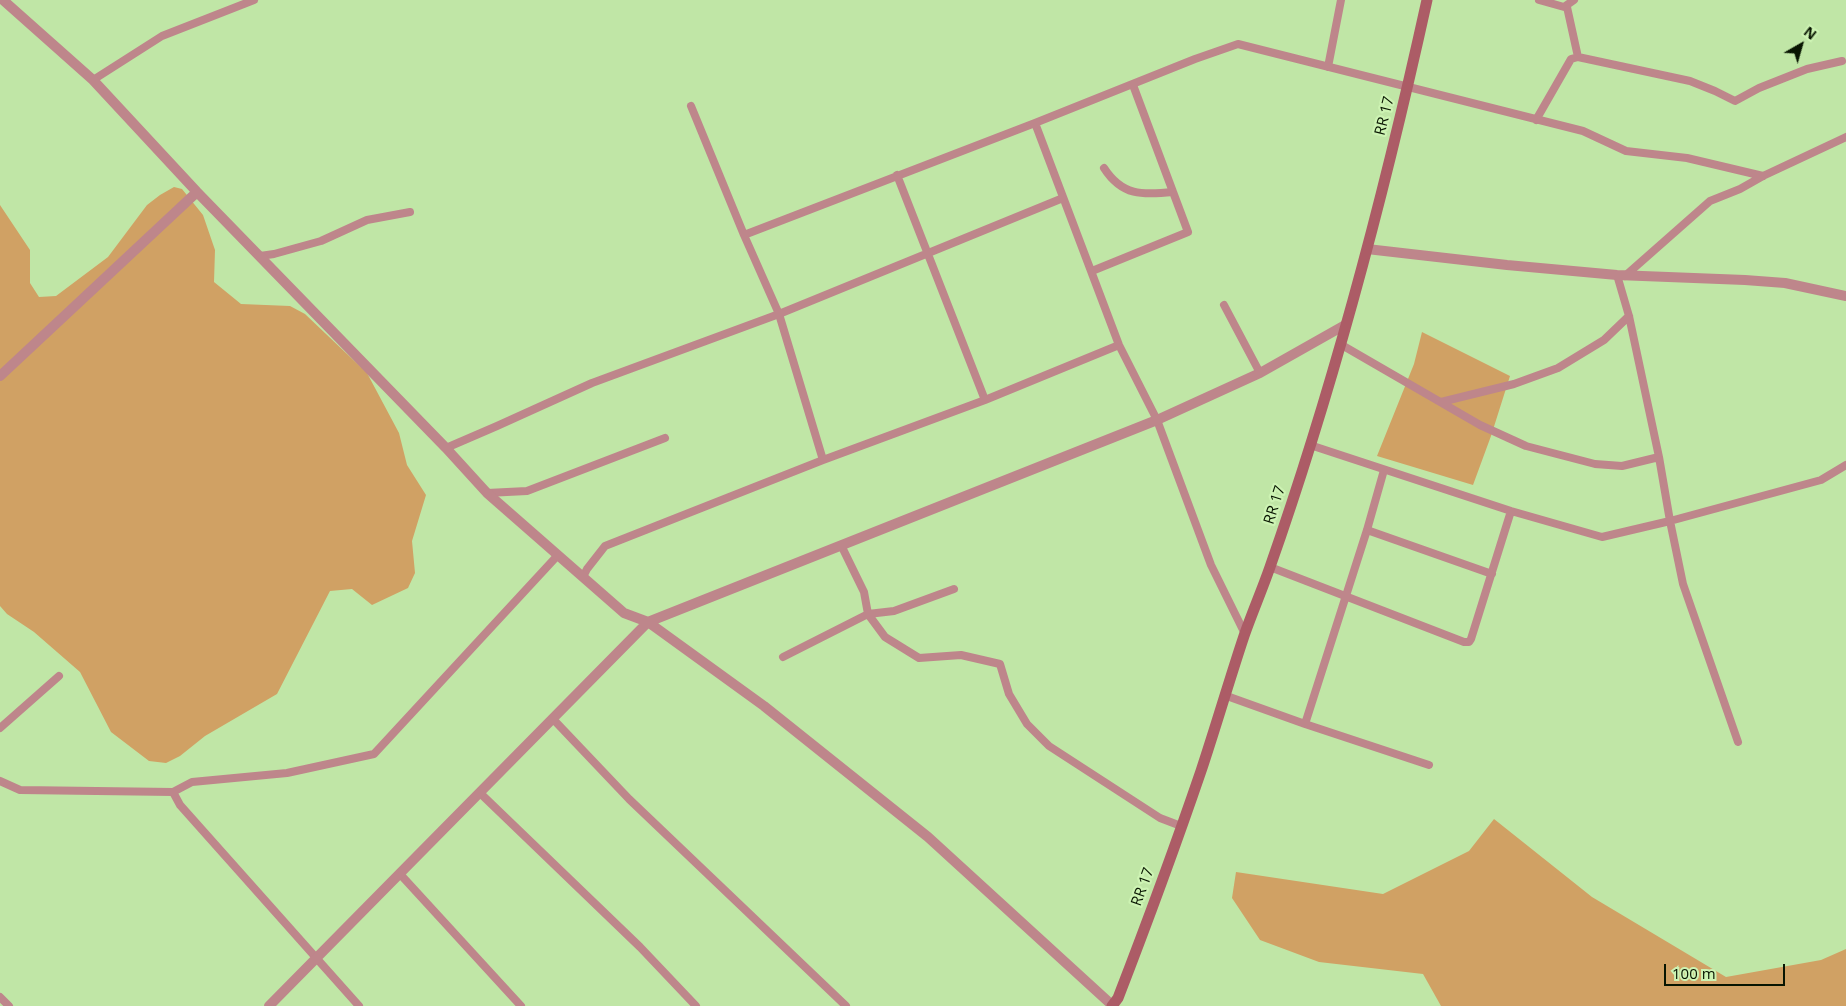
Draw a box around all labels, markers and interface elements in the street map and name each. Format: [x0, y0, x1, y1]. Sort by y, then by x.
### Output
north arrow [1776, 20, 1826, 70]
text: N [1800, 22, 1821, 44]
street label: RR 17 [1371, 95, 1399, 137]
street label: RR 17 [1260, 483, 1290, 527]
street label: RR 17 [1128, 865, 1158, 909]
scale bar [1666, 954, 1787, 986]
text: 100 m [1672, 963, 1716, 983]

